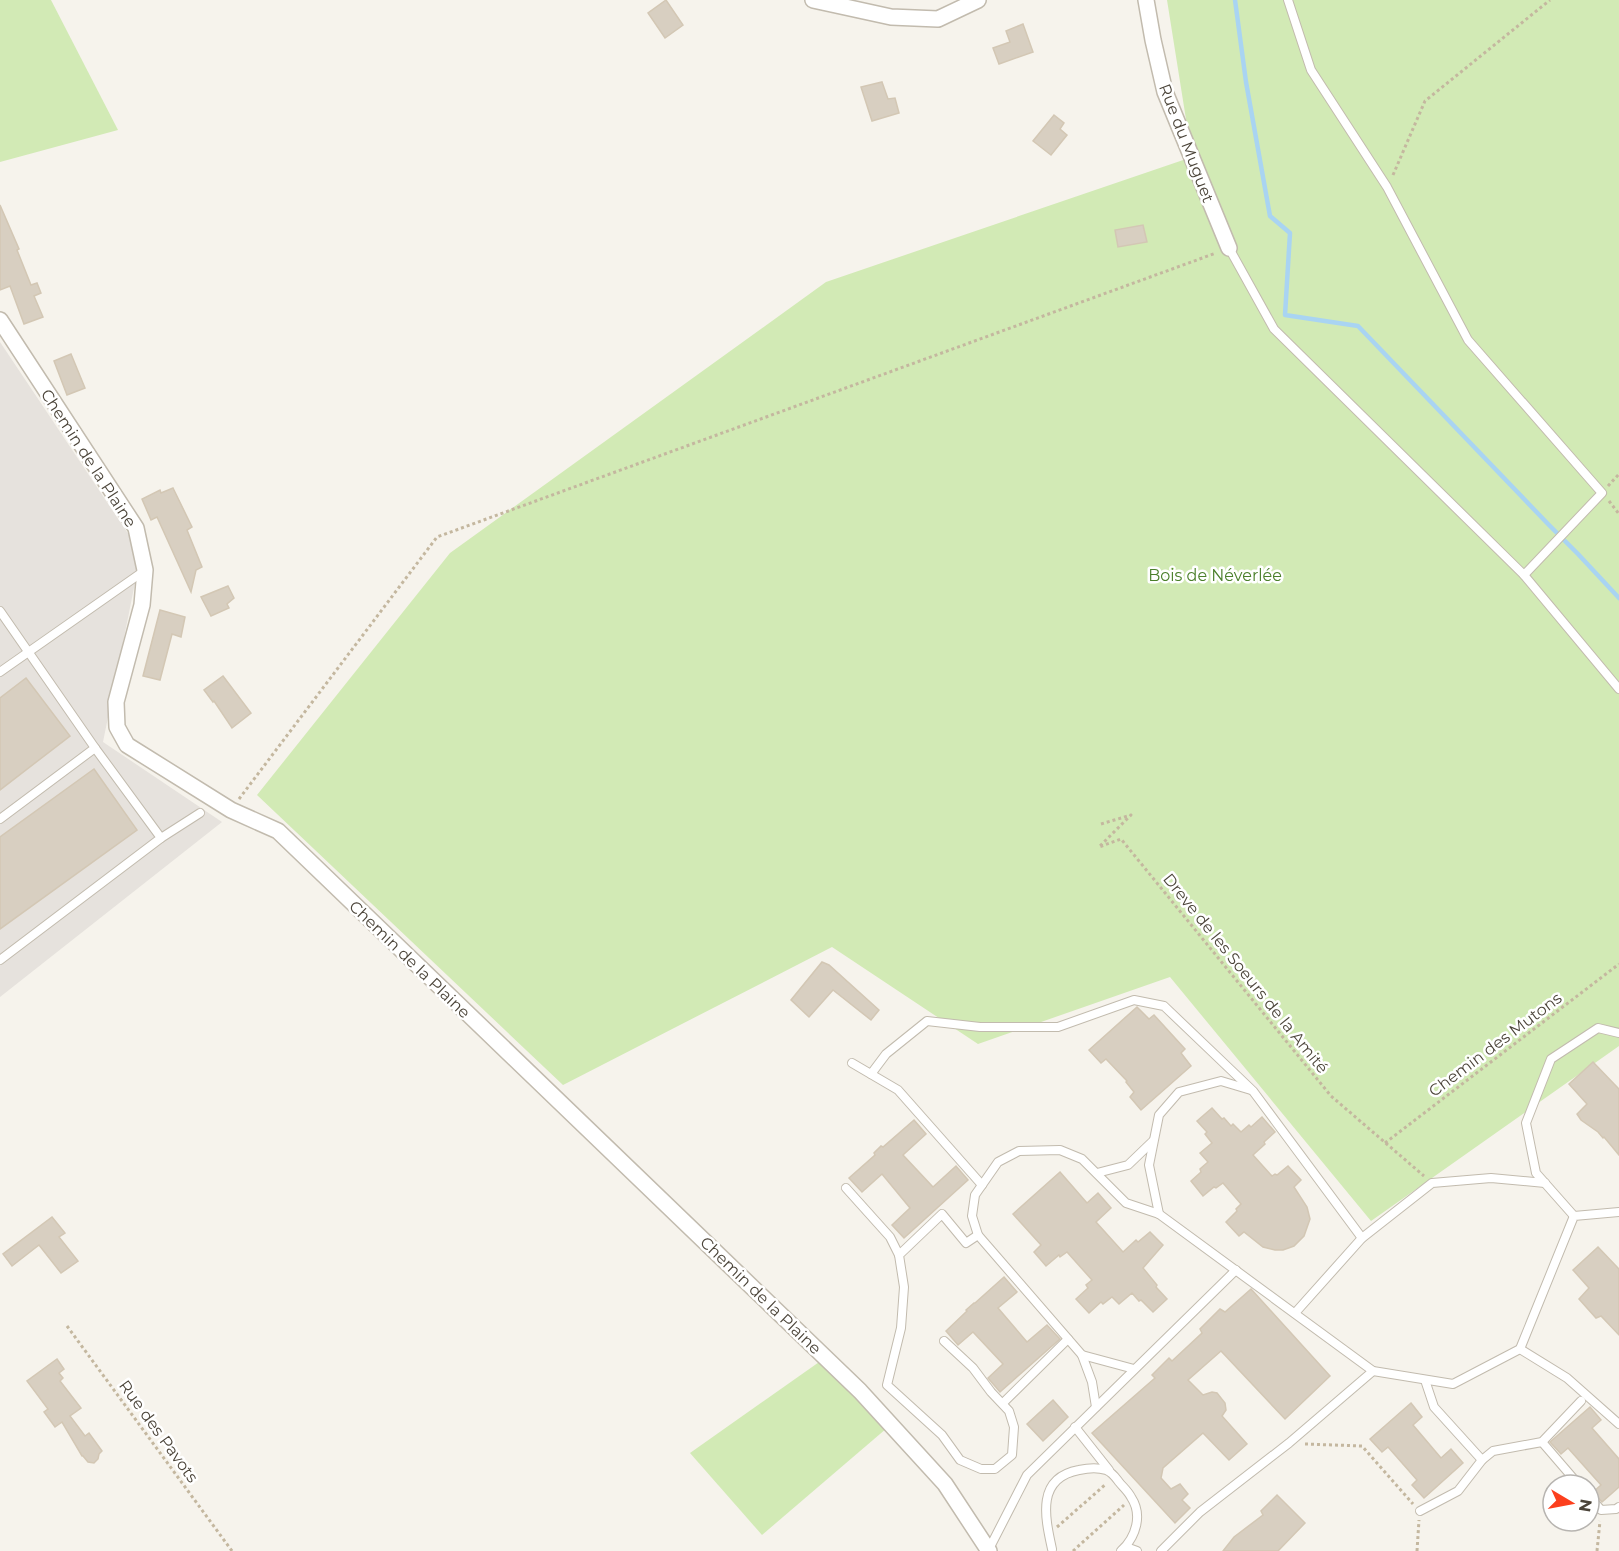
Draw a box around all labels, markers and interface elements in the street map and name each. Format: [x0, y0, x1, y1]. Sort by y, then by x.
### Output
street label: Rue du Muguet [1155, 81, 1218, 206]
street label: Chemin de la Plaine [37, 386, 140, 531]
park label: Bois de Néverlée [1148, 566, 1282, 585]
street label: Dreve de les Soeurs de la Amité [1159, 870, 1332, 1077]
street label: Chemin de la Plaine [345, 897, 474, 1022]
street label: Chemin des Mutons [1425, 988, 1566, 1101]
street label: Chemin de la Plaine [696, 1233, 825, 1358]
street label: Rue des Pavots [115, 1376, 202, 1486]
north arrow [1541, 1473, 1601, 1533]
text: N [1575, 1497, 1596, 1514]

